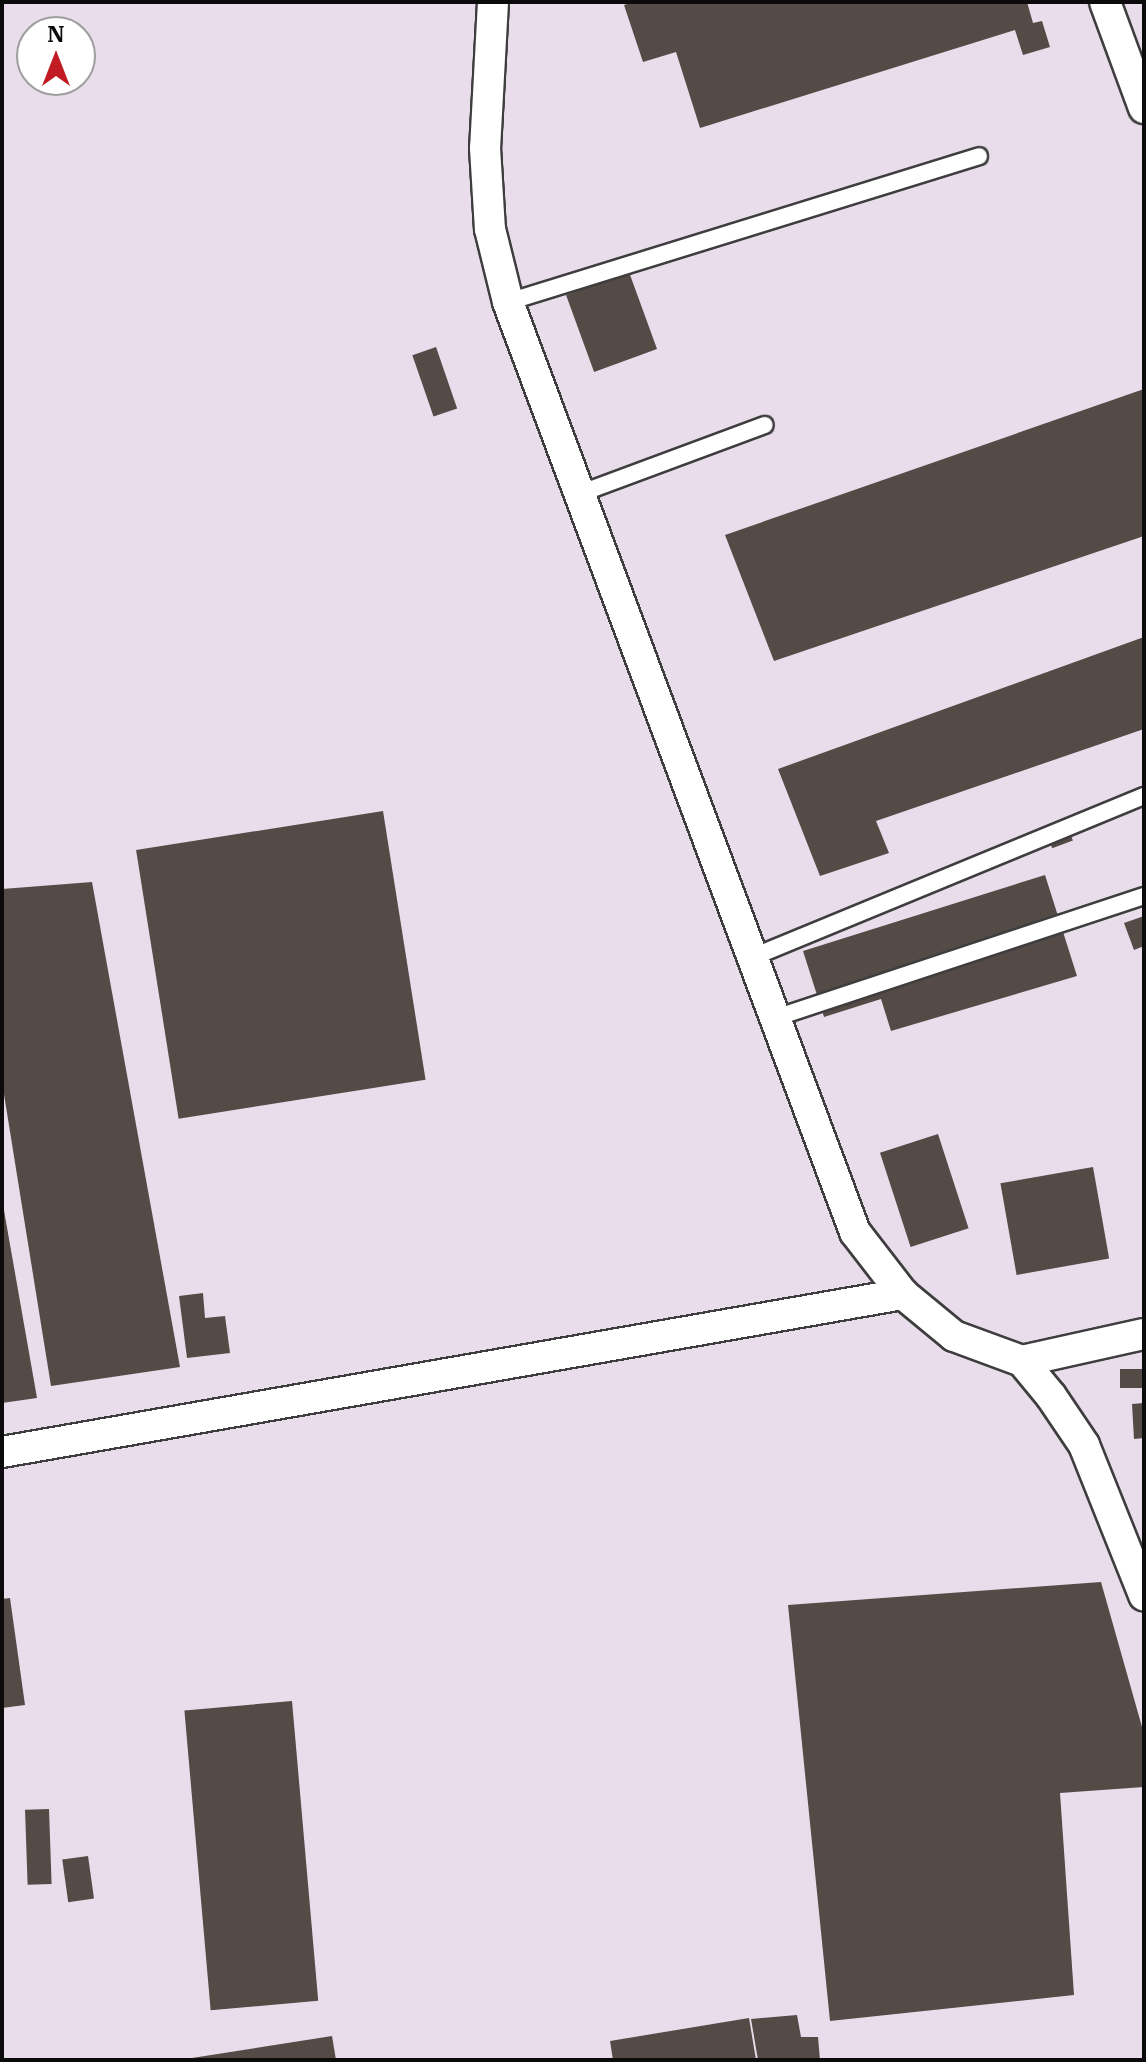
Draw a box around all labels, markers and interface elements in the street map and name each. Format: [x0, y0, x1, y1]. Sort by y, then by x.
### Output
north arrow [16, 16, 96, 96]
text: N [47, 19, 65, 48]

